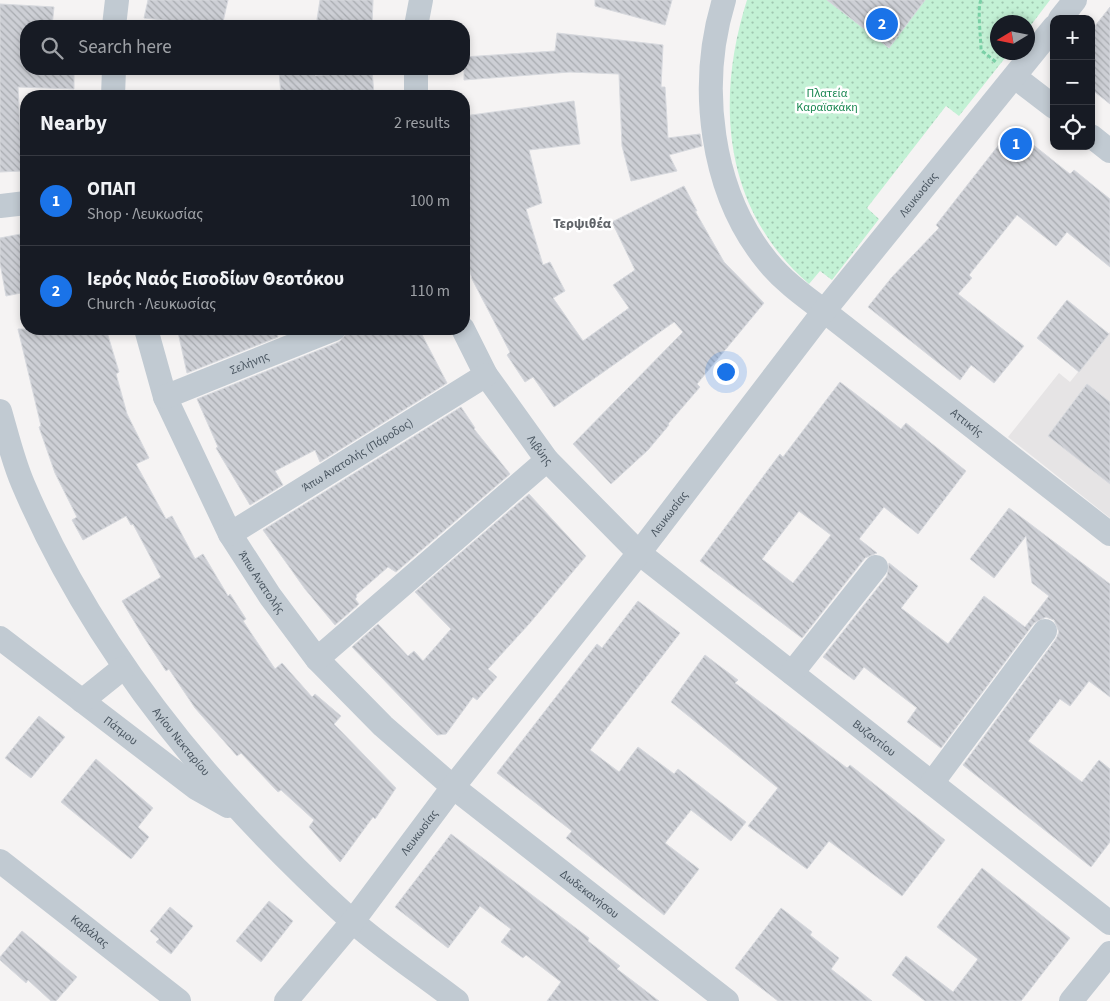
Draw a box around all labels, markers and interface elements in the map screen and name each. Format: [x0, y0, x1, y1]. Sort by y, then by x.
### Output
pin: 2 [866, 5, 898, 43]
north arrow [990, 15, 1035, 60]
map controls [1050, 15, 1095, 150]
button: + [1050, 15, 1095, 60]
search box [20, 20, 470, 75]
icon: search [38, 34, 66, 62]
text: Search here [78, 34, 172, 61]
button: − [1050, 60, 1095, 105]
park label: Πλατεία Καραϊσκάκη [796, 85, 858, 116]
button: locate [1050, 105, 1095, 150]
text: Nearby [40, 108, 107, 138]
text: 2 results [394, 112, 450, 134]
pin: 1 [1000, 125, 1032, 163]
street label: Λευκωσίας [895, 168, 942, 221]
text: ΟΠΑΠ [87, 176, 136, 203]
text: 1 [52, 190, 60, 212]
text: 100 m [410, 190, 450, 212]
text: Shop · Λευκωσίας [87, 203, 203, 225]
district label: Τερψιθέα [553, 214, 612, 234]
text: Ιερός Ναός Εισοδίων Θεοτόκου [87, 266, 344, 293]
text: 2 [52, 280, 60, 302]
text: 110 m [410, 280, 450, 302]
text: Church · Λευκωσίας [87, 293, 216, 315]
street label: Σελήνης [227, 347, 272, 379]
your location [713, 359, 739, 385]
street label: Αττικής [947, 404, 987, 441]
street label: Άπω Ανατολής (Πάροδος) [299, 414, 416, 496]
street label: Λιβύης [523, 431, 557, 469]
street label: Λευκωσίας [646, 487, 692, 540]
street label: Άπω Ανατολής [234, 547, 289, 617]
street label: Αγίου Νεκταρίου [148, 704, 214, 779]
street label: Πάτμου [100, 712, 141, 749]
street label: Βυζαντίου [849, 715, 900, 760]
street label: Λευκωσίας [396, 806, 442, 859]
street label: Δωδεκανήσου [557, 865, 623, 922]
street label: Καβάλας [67, 911, 113, 952]

